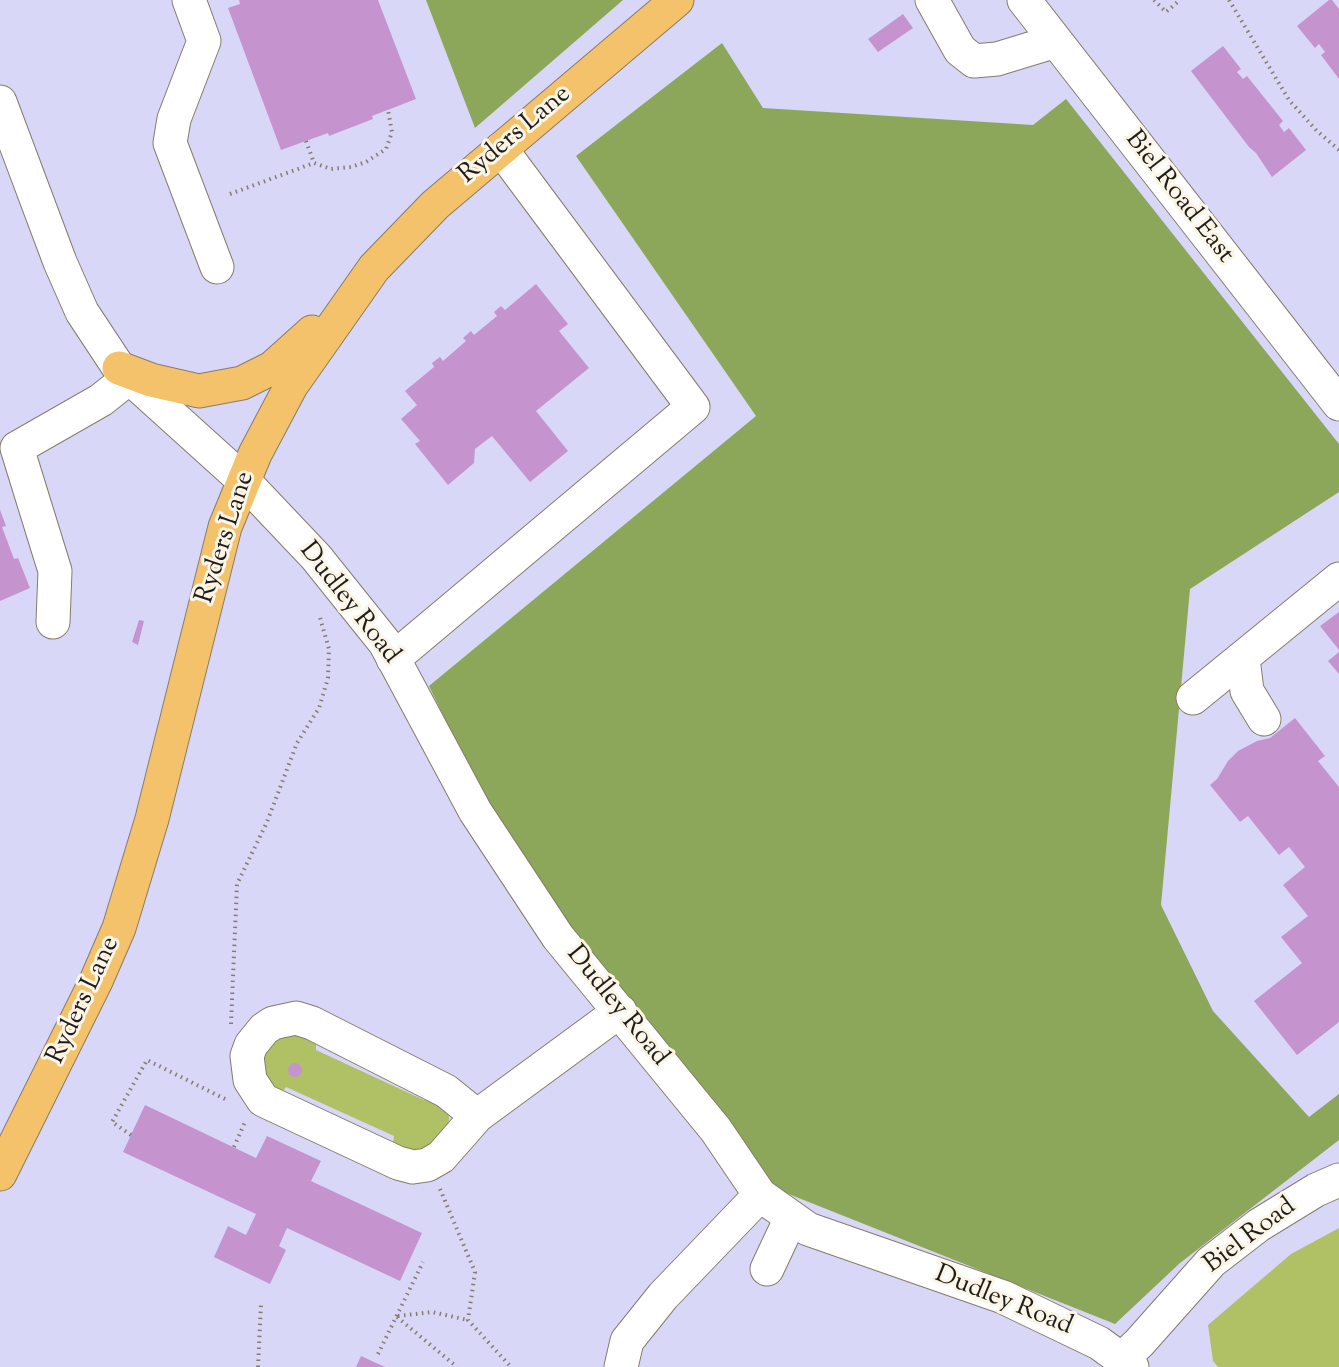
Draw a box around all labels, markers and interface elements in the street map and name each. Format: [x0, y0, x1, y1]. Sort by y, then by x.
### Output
street label: Ryders Lane [454, 80, 578, 192]
street label: Biel Road East [1117, 126, 1239, 270]
street label: Ryders Lane [191, 468, 263, 608]
street label: Dudley Road [291, 537, 405, 671]
street label: Ryders Lane [42, 932, 128, 1070]
street label: Dudley Road [558, 940, 674, 1074]
street label: Biel Road [1199, 1192, 1303, 1282]
street label: Dudley Road [930, 1260, 1076, 1344]

